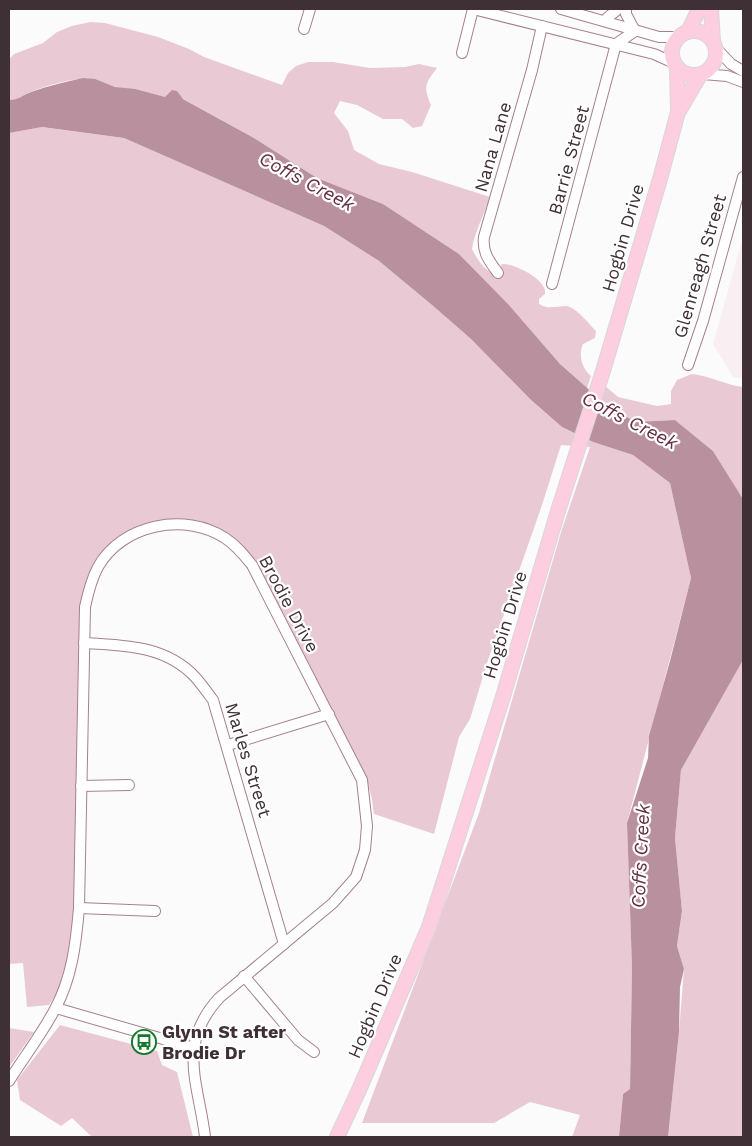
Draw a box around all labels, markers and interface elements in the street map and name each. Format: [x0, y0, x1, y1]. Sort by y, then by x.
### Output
street label: Nana Lane [470, 99, 515, 194]
street label: Barrie Street [544, 103, 593, 217]
water label: Coffs Creek [255, 147, 359, 216]
street label: Hogbin Drive [597, 181, 648, 294]
street label: Glenreagh Street [669, 191, 730, 340]
water label: Coffs Creek [578, 386, 682, 455]
street label: Brodie Drive [255, 552, 324, 656]
street label: Hogbin Drive [478, 568, 531, 681]
street label: Marles Street [221, 700, 276, 820]
water label: Coffs Creek [626, 803, 655, 909]
street label: Hogbin Drive [343, 950, 406, 1061]
place label: Glynn St after Brodie Dr [162, 1021, 286, 1063]
bus stop icon: Glynn St after Brodie Dr [131, 1029, 157, 1055]

